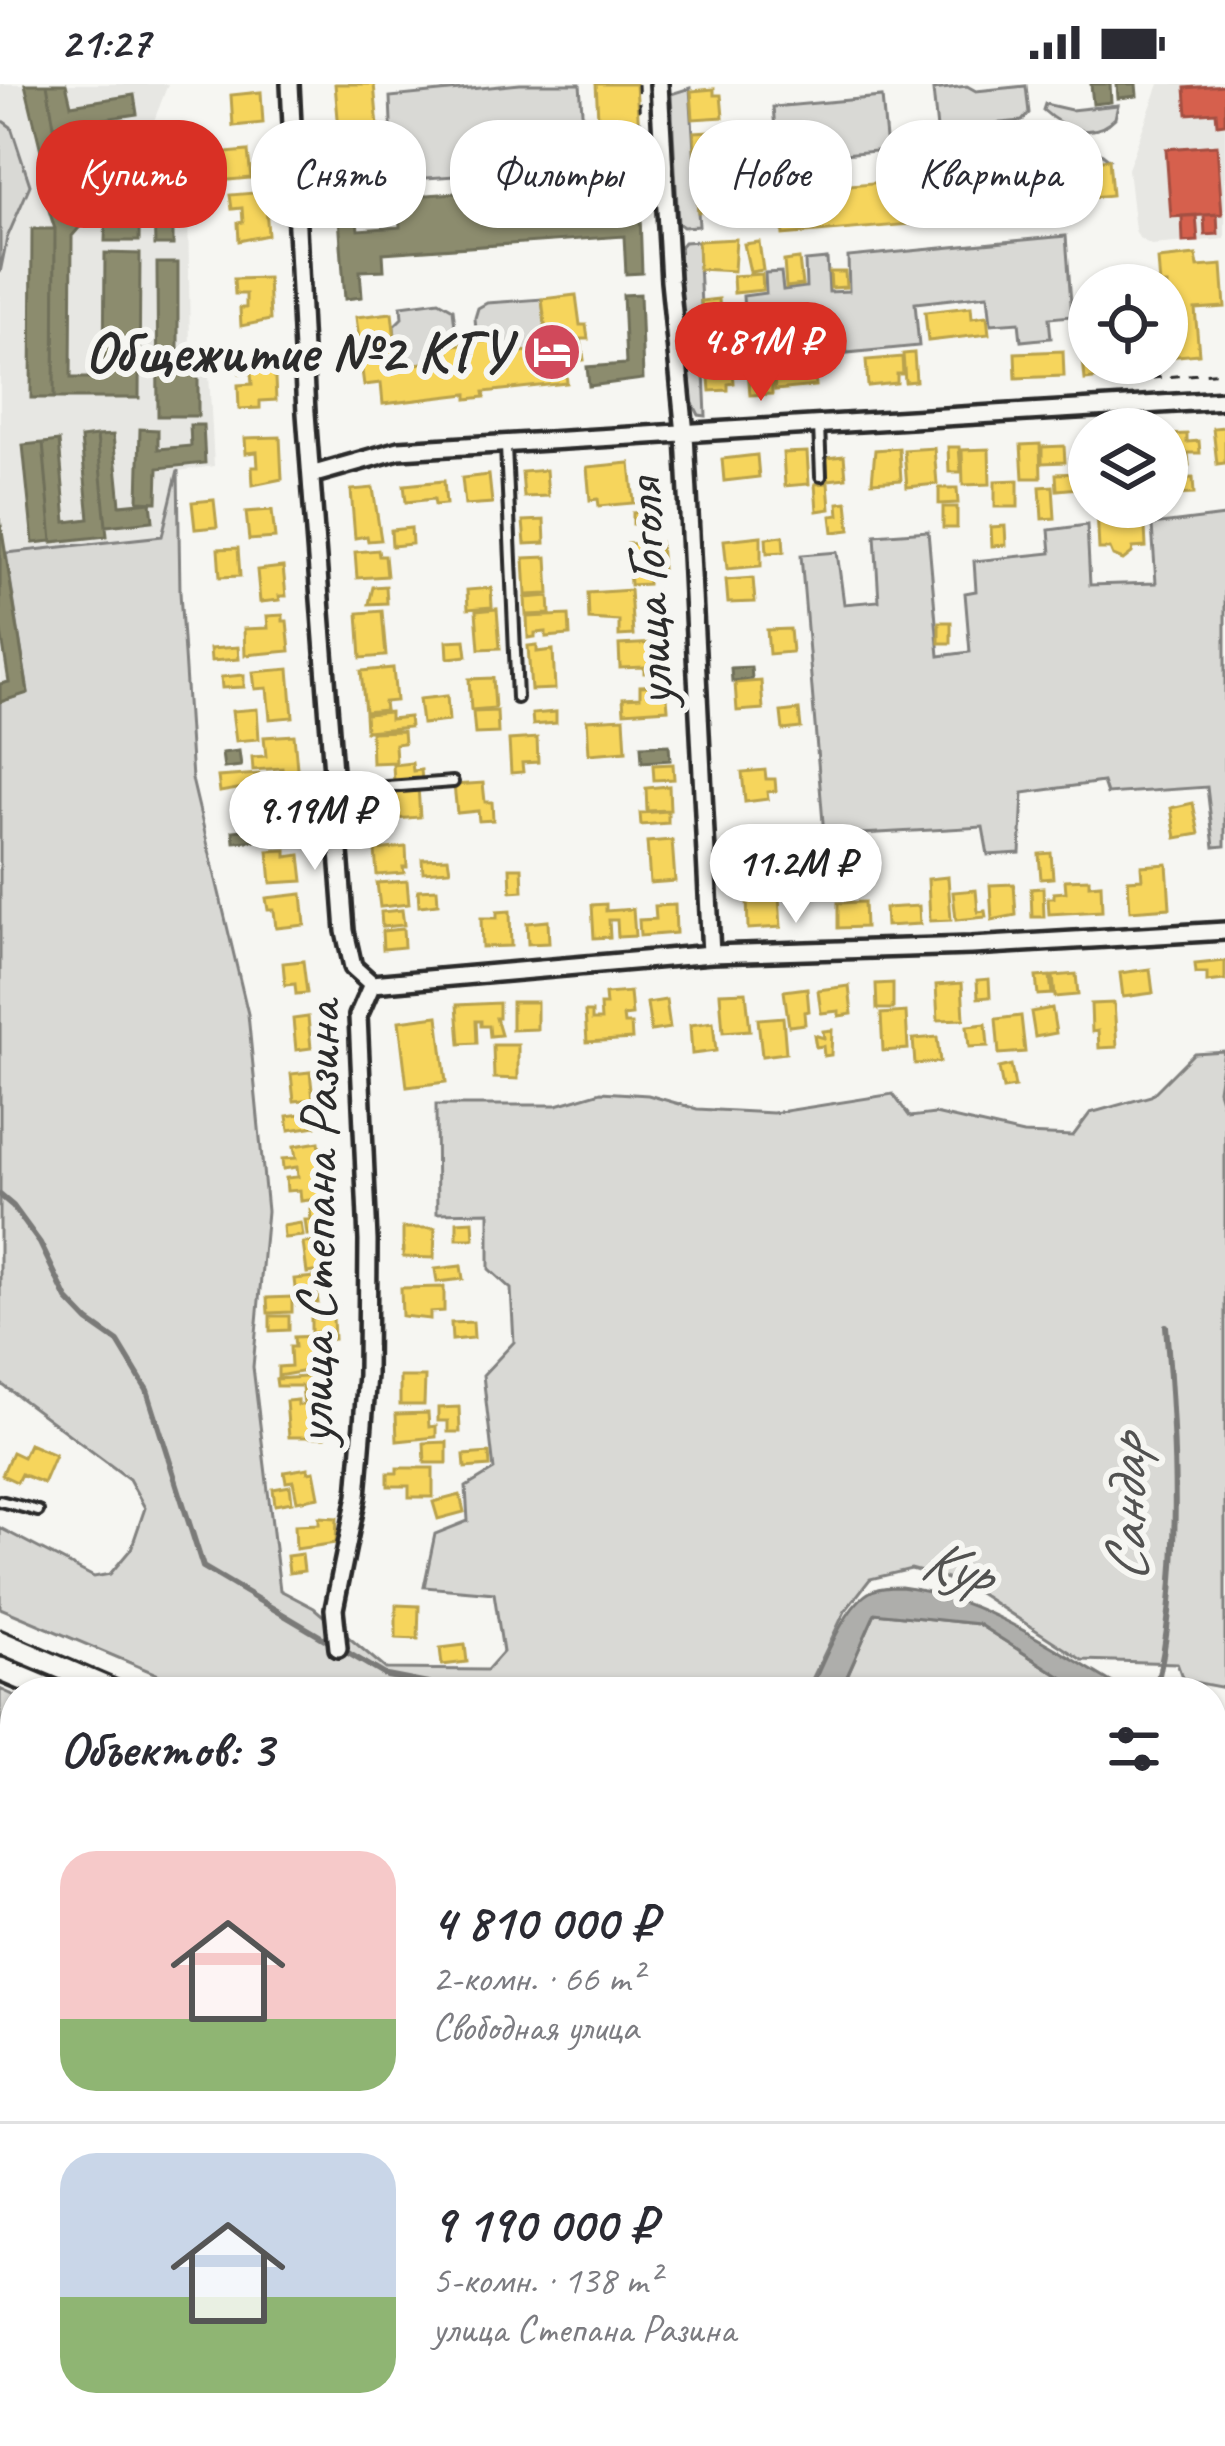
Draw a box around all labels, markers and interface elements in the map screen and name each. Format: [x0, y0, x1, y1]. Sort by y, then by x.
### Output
text: 21:27 [60, 14, 150, 71]
chip: Купить [36, 120, 227, 228]
chip: Снять [251, 120, 426, 228]
chip: Фильтры [450, 120, 665, 228]
chip: Новое [689, 120, 852, 228]
chip: Квартира [876, 120, 1103, 228]
map controls [1068, 264, 1188, 528]
button: locate [1068, 264, 1188, 384]
pin: 4.81M ₽ [650, 302, 872, 404]
place label: Общежитие №2 КГУ [85, 316, 519, 388]
text: 4.81M ₽ [702, 316, 820, 365]
hotel icon: Общежитие №2 КГУ [521, 321, 583, 383]
button: layers [1068, 408, 1188, 528]
street label: улица Гоголя [606, 474, 690, 712]
pin: 9.19M ₽ [204, 771, 426, 873]
text: 9.19M ₽ [256, 785, 374, 834]
pin: 11.2M ₽ [685, 824, 907, 926]
text: 11.2M ₽ [737, 838, 855, 887]
street label: улица Степана Разина [277, 996, 357, 1448]
water label: Сандар [1088, 1430, 1164, 1583]
water label: Кур [914, 1520, 1006, 1613]
icon: filters [1101, 1716, 1167, 1782]
text: Объектов: 3 [60, 1717, 273, 1781]
text: 4 810 000 ₽ [432, 1890, 656, 1954]
icon: home [156, 1899, 300, 2043]
text: 2-комн. · 66 m² [432, 1954, 642, 2003]
text: Свободная улица [432, 2003, 639, 2052]
text: 9 190 000 ₽ [432, 2192, 655, 2256]
icon: home [156, 2201, 300, 2345]
text: 5-комн. · 138 m² [432, 2256, 660, 2305]
text: улица Степана Разина [432, 2305, 735, 2354]

